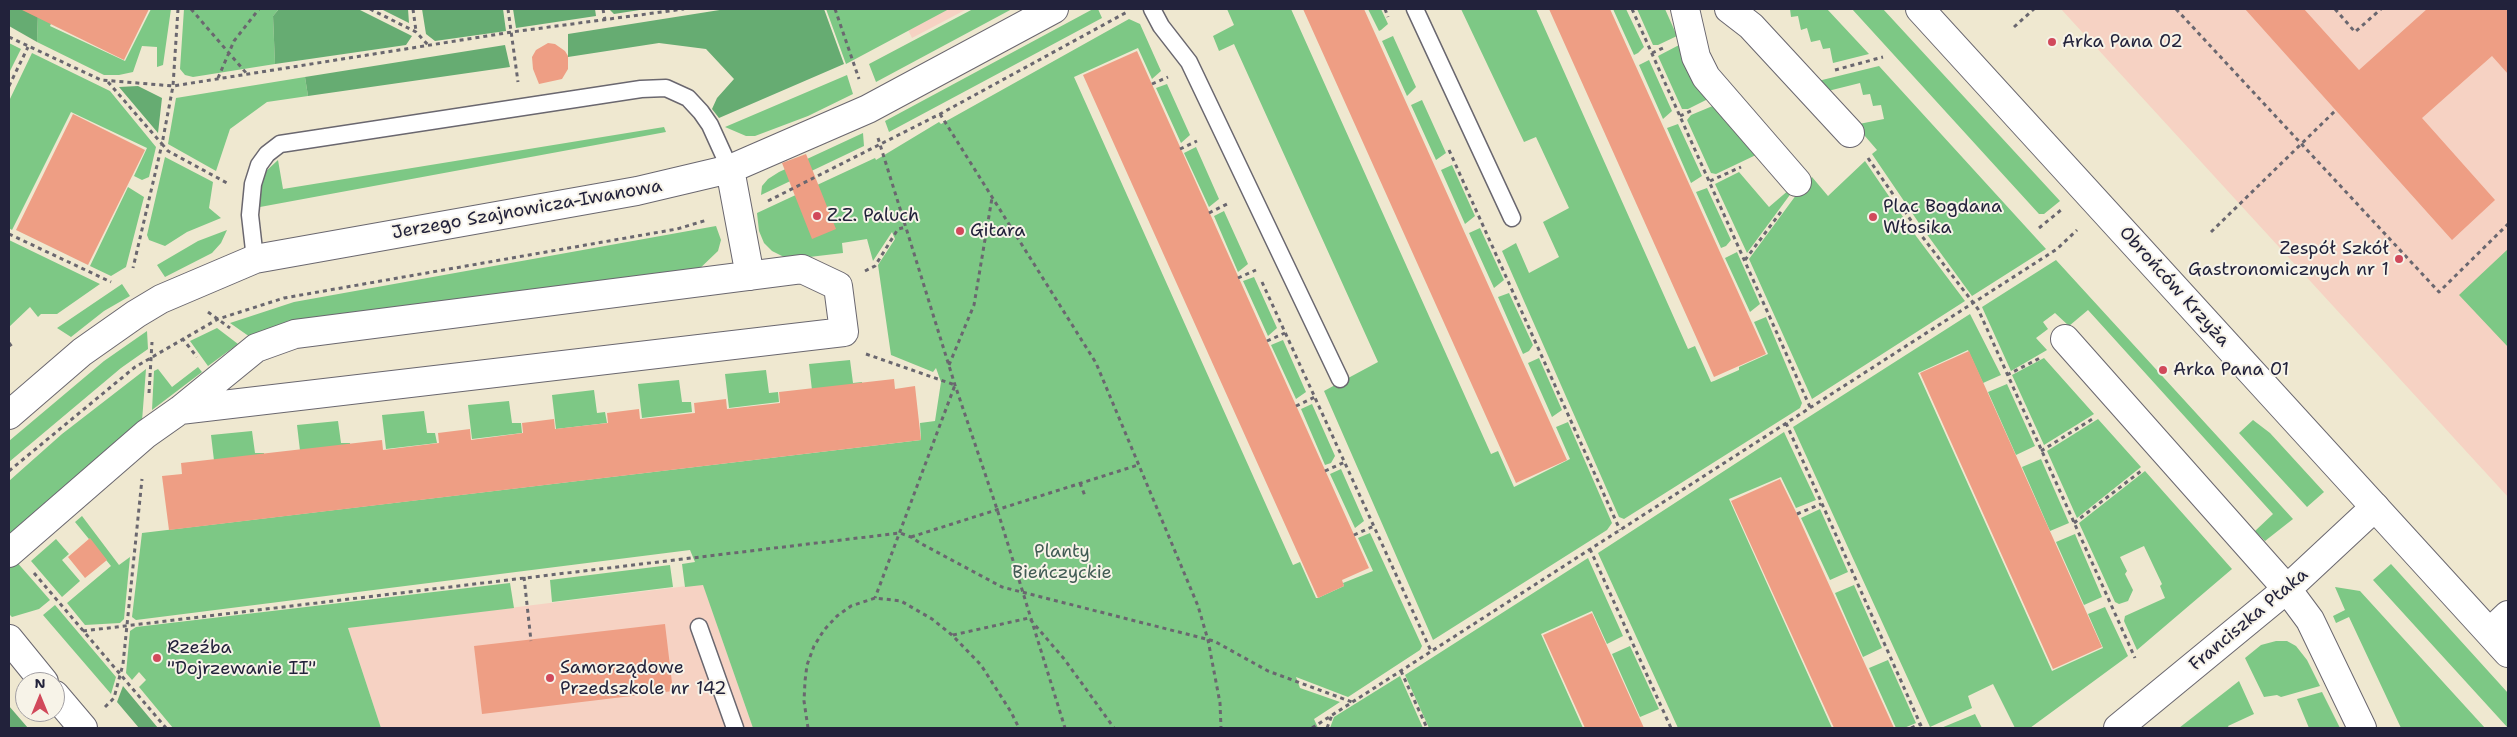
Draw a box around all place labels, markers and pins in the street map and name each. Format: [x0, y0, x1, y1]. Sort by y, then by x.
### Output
place label: Arka Pana 02 [2062, 31, 2183, 53]
marker: Arka Pana 02 [2046, 36, 2058, 48]
place label: Plac Bogdana Włosika [1883, 196, 2002, 238]
place label: Z.Z. Paluch [827, 205, 919, 227]
marker: Z.Z. Paluch [811, 210, 823, 222]
marker: Plac Bogdana Włosika [1867, 211, 1879, 223]
place label: Gitara [970, 220, 1025, 242]
marker: Gitara [954, 225, 966, 237]
place label: Zespół Szkół Gastronomicznych nr 1 [2188, 238, 2389, 280]
marker: Zespół Szkół Gastronomicznych nr 1 [2393, 253, 2405, 265]
place label: Arka Pana 01 [2173, 359, 2289, 381]
marker: Arka Pana 01 [2157, 364, 2169, 376]
place label: Rzeźba "Dojrzewanie II" [167, 637, 316, 680]
marker: Rzeźba "Dojrzewanie II" [151, 652, 163, 664]
place label: Samorządowe Przedszkole nr 142 [560, 657, 727, 700]
marker: Samorządowe Przedszkole nr 142 [544, 672, 556, 684]

